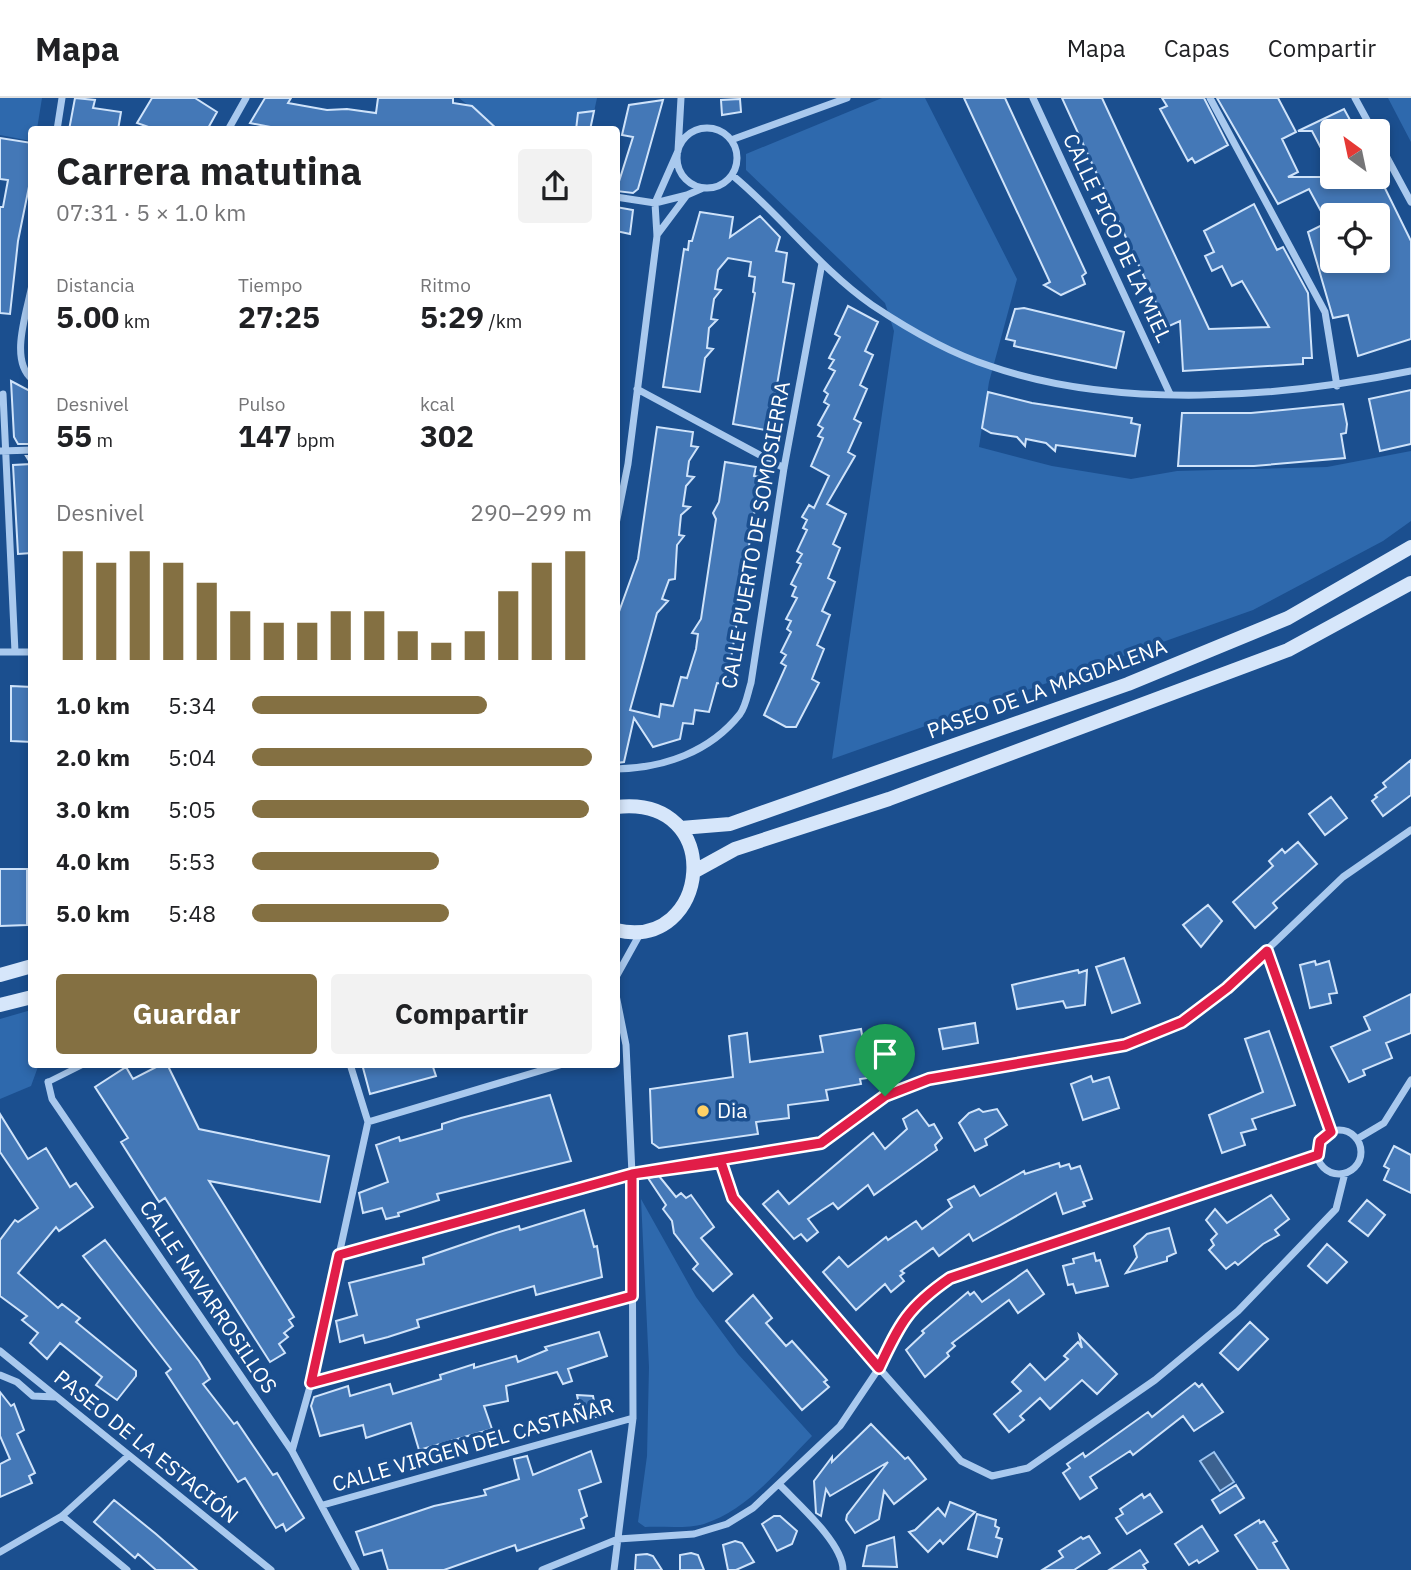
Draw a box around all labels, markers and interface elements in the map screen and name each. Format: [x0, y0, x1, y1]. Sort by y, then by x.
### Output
text: Mapa [35, 27, 120, 70]
text: Mapa [1067, 32, 1126, 64]
text: Capas [1164, 32, 1230, 64]
text: Compartir [1268, 32, 1376, 64]
north arrow [1320, 119, 1390, 189]
map controls [1320, 119, 1390, 273]
street label: CALLE PICO DE LA MIEL [1057, 129, 1179, 347]
text: Carrera matutina [56, 146, 362, 195]
button: share [518, 149, 592, 223]
text: 07:31 · 5 × 1.0 km [56, 197, 246, 227]
button: locate [1320, 203, 1390, 273]
text: Distancia [56, 273, 135, 297]
text: Tiempo [238, 273, 302, 297]
text: Ritmo [420, 273, 471, 297]
text: 5.00 [56, 297, 119, 336]
text: 27:25 [238, 297, 320, 336]
text: 5:29 [420, 297, 484, 336]
text: km [119, 309, 150, 333]
text: /km [484, 309, 522, 333]
street label: CALLE PUERTO DE SOMOSIERRA [714, 379, 796, 691]
text: Desnivel [56, 392, 129, 416]
text: Pulso [238, 392, 285, 416]
text: kcal [420, 392, 455, 416]
text: 55 [56, 416, 92, 455]
text: 147 [238, 416, 292, 455]
text: 302 [420, 416, 474, 455]
text: m [92, 428, 113, 452]
text: bpm [292, 428, 335, 452]
text: Desnivel [56, 497, 144, 527]
text: 290–299 m [470, 497, 592, 527]
street label: PASEO DE LA MAGDALENA [923, 632, 1170, 745]
text: 1.0 km [56, 690, 130, 720]
text: 5:34 [168, 690, 216, 720]
text: 2.0 km [56, 742, 130, 772]
text: 5:04 [168, 742, 216, 772]
text: 3.0 km [56, 794, 130, 824]
text: 5:05 [168, 794, 216, 824]
text: 4.0 km [56, 846, 130, 876]
text: 5:53 [168, 846, 216, 876]
text: 5.0 km [56, 898, 130, 928]
text: 5:48 [168, 898, 216, 928]
button: Guardar [56, 974, 317, 1054]
button: Compartir [331, 974, 592, 1054]
pin [855, 1024, 915, 1096]
icon: arrive [866, 1035, 904, 1073]
place label: Dia [717, 1096, 748, 1124]
marker: Dia [695, 1103, 711, 1119]
street label: CALLE NAVARROSILLOS [134, 1194, 284, 1398]
street label: PASEO DE LA ESTACIÓN [49, 1363, 245, 1529]
street label: CALLE VIRGEN DEL CASTAÑAR [329, 1390, 617, 1498]

